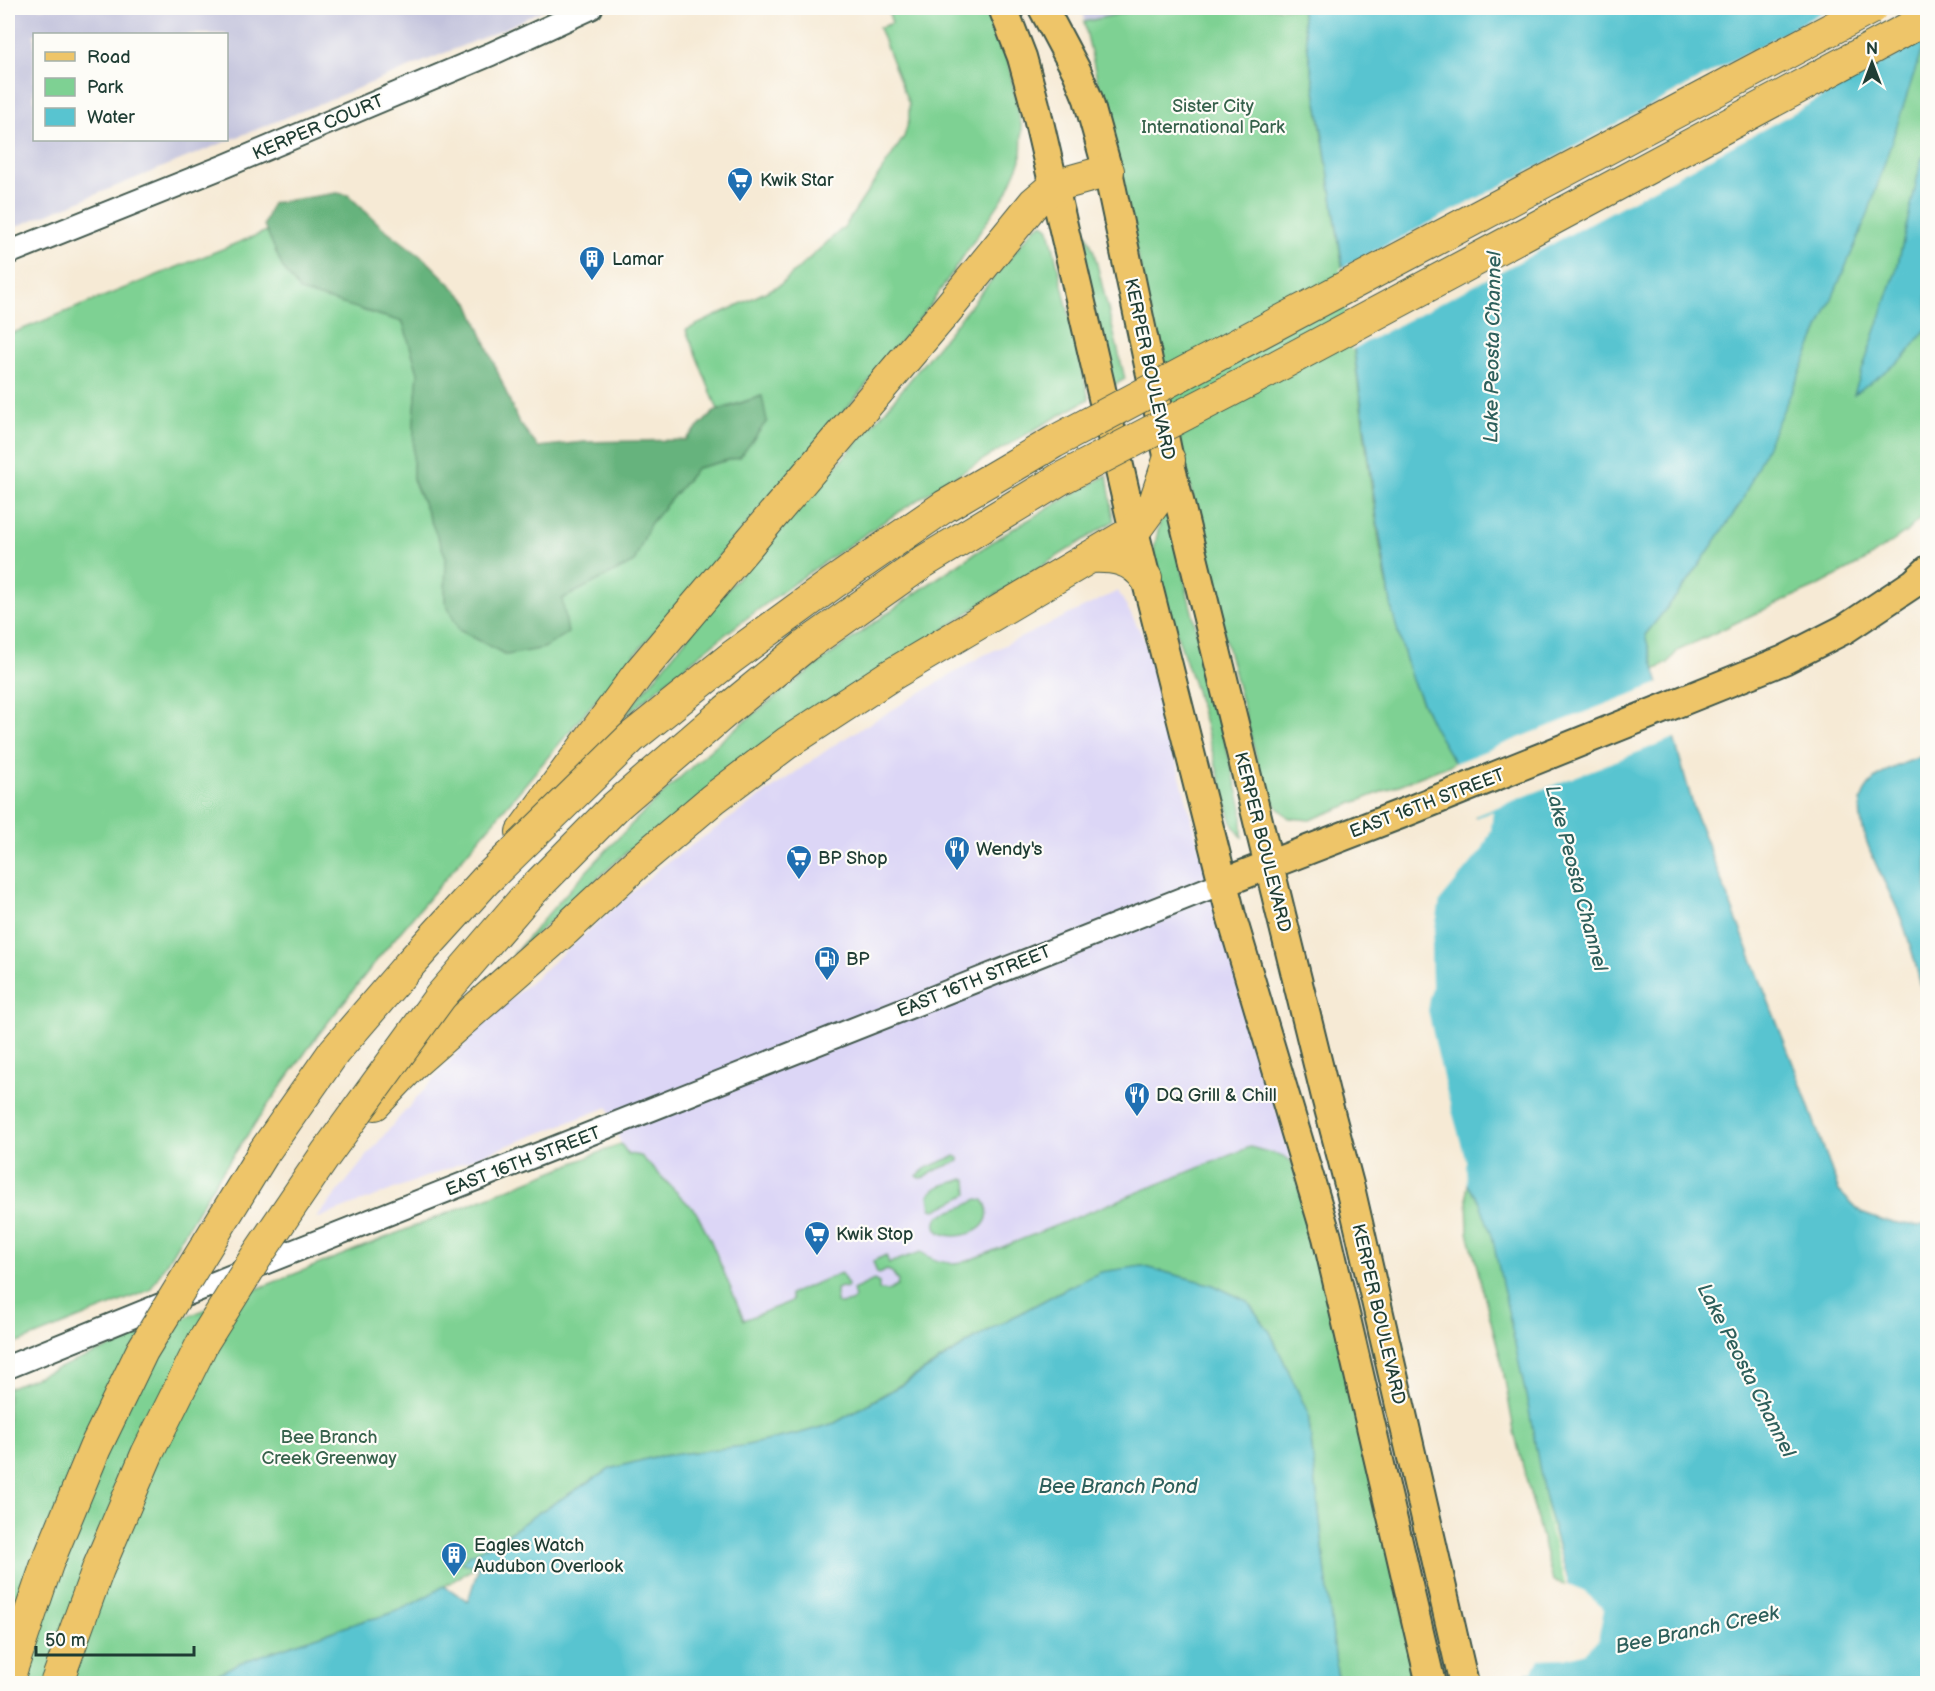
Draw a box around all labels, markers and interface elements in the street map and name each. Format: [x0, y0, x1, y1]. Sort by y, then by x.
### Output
legend [33, 33, 228, 141]
north arrow [1842, 33, 1902, 93]
text: N [1866, 40, 1878, 59]
text: Road [87, 47, 131, 68]
text: Park [87, 77, 123, 98]
street label: KERPER COURT [249, 90, 387, 165]
park label: Sister City International Park [1141, 96, 1285, 138]
text: Water [87, 107, 135, 128]
supermarket icon: Kwik Star [725, 165, 755, 203]
place label: Kwik Star [760, 170, 834, 191]
building icon: Lamar [577, 244, 607, 282]
place label: Lamar [612, 249, 664, 270]
water label: Lake Peosta Channel [1479, 250, 1507, 443]
street label: KERPER BOULEVARD [1120, 276, 1179, 462]
street label: KERPER BOULEVARD [1230, 750, 1295, 934]
street label: EAST 16TH STREET [1347, 764, 1508, 843]
water label: Lake Peosta Channel [1540, 783, 1613, 975]
restaurant icon: Wendy's [942, 834, 972, 872]
place label: Wendy's [976, 839, 1042, 860]
supermarket icon: BP Shop [784, 843, 814, 881]
place label: BP Shop [818, 848, 888, 869]
street label: EAST 16TH STREET [894, 941, 1054, 1022]
fuel station icon: BP [812, 944, 842, 982]
place label: BP [846, 949, 870, 970]
restaurant icon: DQ Grill & Chill [1122, 1080, 1152, 1118]
place label: DQ Grill & Chill [1156, 1085, 1277, 1106]
street label: EAST 16TH STREET [443, 1122, 604, 1201]
supermarket icon: Kwik Stop [802, 1219, 832, 1257]
street label: KERPER BOULEVARD [1347, 1222, 1410, 1407]
place label: Kwik Stop [836, 1224, 914, 1245]
water label: Lake Peosta Channel [1692, 1280, 1801, 1462]
park label: Bee Branch Creek Greenway [261, 1427, 397, 1469]
water label: Bee Branch Pond [1038, 1475, 1198, 1499]
place label: Eagles Watch Audubon Overlook [474, 1535, 623, 1577]
building icon: Eagles Watch Audubon Overlook [439, 1540, 469, 1578]
water label: Bee Branch Creek [1613, 1601, 1782, 1659]
scale bar [36, 1619, 194, 1657]
text: 50 m [45, 1630, 86, 1651]

